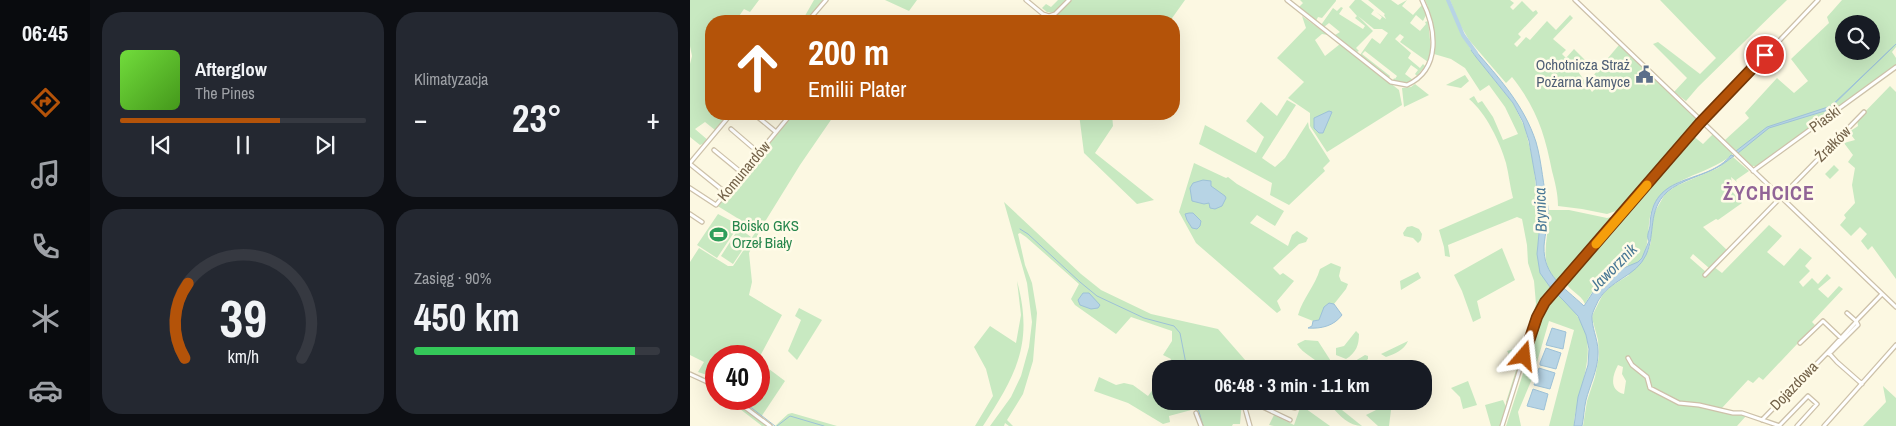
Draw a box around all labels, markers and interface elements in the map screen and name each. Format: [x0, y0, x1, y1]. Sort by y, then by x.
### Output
map controls [1835, 15, 1880, 60]
button: search [1835, 15, 1880, 60]
text: 06:45 [22, 18, 68, 48]
text: 200 m [808, 29, 889, 76]
pin [1744, 34, 1786, 76]
icon: ahead [725, 35, 790, 100]
icon: arrive [1751, 41, 1779, 69]
place label: Ochotnicza Straż Pożarna Kamyce [1536, 54, 1630, 92]
text: Afterglow [195, 56, 267, 82]
public building icon: Ochotnicza Straż Pożarna Kamyce [1634, 64, 1654, 84]
text: Klimatyzacja [414, 68, 488, 90]
text: Emilii Plater [808, 74, 906, 104]
text: The Pines [195, 82, 255, 104]
icon: directions [28, 85, 63, 120]
text: 23° [512, 93, 562, 144]
text: − [414, 100, 427, 138]
text: + [647, 100, 660, 138]
street label: Piaski [1805, 100, 1845, 137]
street label: Źrałków [1810, 121, 1855, 166]
icon: previous [147, 131, 175, 159]
icon: pause [229, 131, 257, 159]
icon: next [311, 131, 339, 159]
street label: Komunardów [712, 136, 775, 205]
icon: music [28, 157, 63, 192]
district label: ŻYCHCICE [1723, 179, 1815, 206]
water label: Brynica [1528, 187, 1552, 233]
place label: Boisko GKS Orzeł Biały [732, 215, 799, 253]
sports icon: Boisko GKS Orzeł Biały [708, 225, 728, 245]
icon: phone [28, 229, 63, 264]
water label: Jaworznik [1584, 238, 1642, 296]
text: Zasięg · 90% [414, 267, 491, 289]
text: 39 [219, 283, 267, 353]
text: 450 km [414, 292, 520, 343]
icon: climate [28, 301, 63, 336]
position arrow [1497, 329, 1549, 381]
text: km/h [227, 345, 259, 369]
speed limit sign: 40 [705, 345, 770, 410]
street label: Dojazdowa [1765, 356, 1822, 415]
text: 06:48 · 3 min · 1.1 km [1214, 372, 1370, 398]
icon: car [28, 373, 63, 408]

